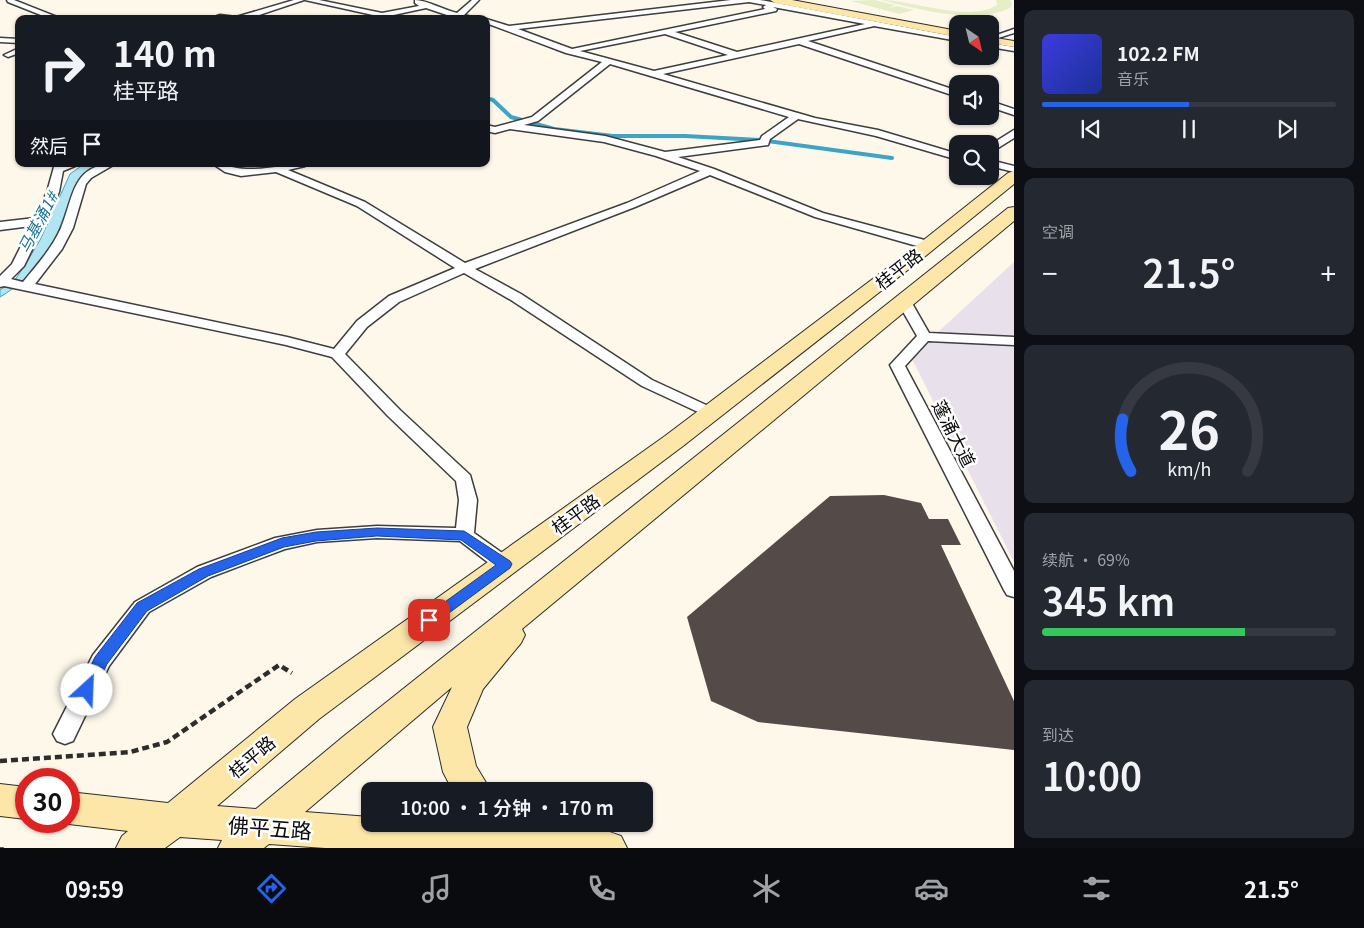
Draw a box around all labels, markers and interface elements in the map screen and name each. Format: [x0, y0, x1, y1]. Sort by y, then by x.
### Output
north arrow [949, 15, 999, 65]
map controls [949, 15, 999, 185]
text: 140 m [113, 26, 217, 77]
icon: right [30, 35, 95, 100]
text: 102.2 FM [1117, 39, 1200, 66]
text: 音乐 [1117, 66, 1149, 90]
text: 桂平路 [113, 73, 179, 105]
button: sound [949, 75, 999, 125]
icon: previous [1077, 115, 1105, 143]
icon: pause [1175, 115, 1203, 143]
icon: next [1273, 115, 1301, 143]
icon: arrive [78, 130, 106, 158]
text: 然后 [30, 131, 68, 158]
button: search [949, 135, 999, 185]
water label: 马基涌1# [11, 185, 64, 257]
text: 空调 [1042, 219, 1074, 243]
street label: 桂平路 [869, 241, 927, 295]
text: 21.5° [1143, 244, 1235, 299]
text: − [1042, 252, 1058, 292]
text: + [1320, 252, 1336, 292]
text: 26 [1158, 390, 1220, 465]
street label: 蓬涌大道 [927, 395, 983, 471]
text: km/h [1167, 455, 1211, 481]
street label: 桂平路 [546, 487, 604, 539]
text: 续航 · 69% [1042, 547, 1130, 571]
text: 345 km [1042, 572, 1175, 627]
pin [408, 599, 450, 641]
icon: arrive [415, 606, 443, 634]
position arrow [60, 663, 112, 715]
text: 到达 [1042, 722, 1074, 746]
street label: 桂平路 [222, 729, 280, 783]
text: 10:00 [1042, 747, 1142, 802]
speed limit sign: 30 [15, 768, 80, 833]
text: 10:00 · 1 分钟 · 170 m [400, 793, 614, 820]
street label: 佛平五路 [227, 809, 313, 845]
icon: directions [254, 871, 289, 906]
icon: music [419, 871, 454, 906]
icon: phone [584, 871, 619, 906]
icon: climate [749, 871, 784, 906]
icon: car [914, 871, 949, 906]
icon: filters [1079, 871, 1114, 906]
text: 09:59 [65, 872, 124, 904]
text: 21.5° [1244, 872, 1299, 904]

